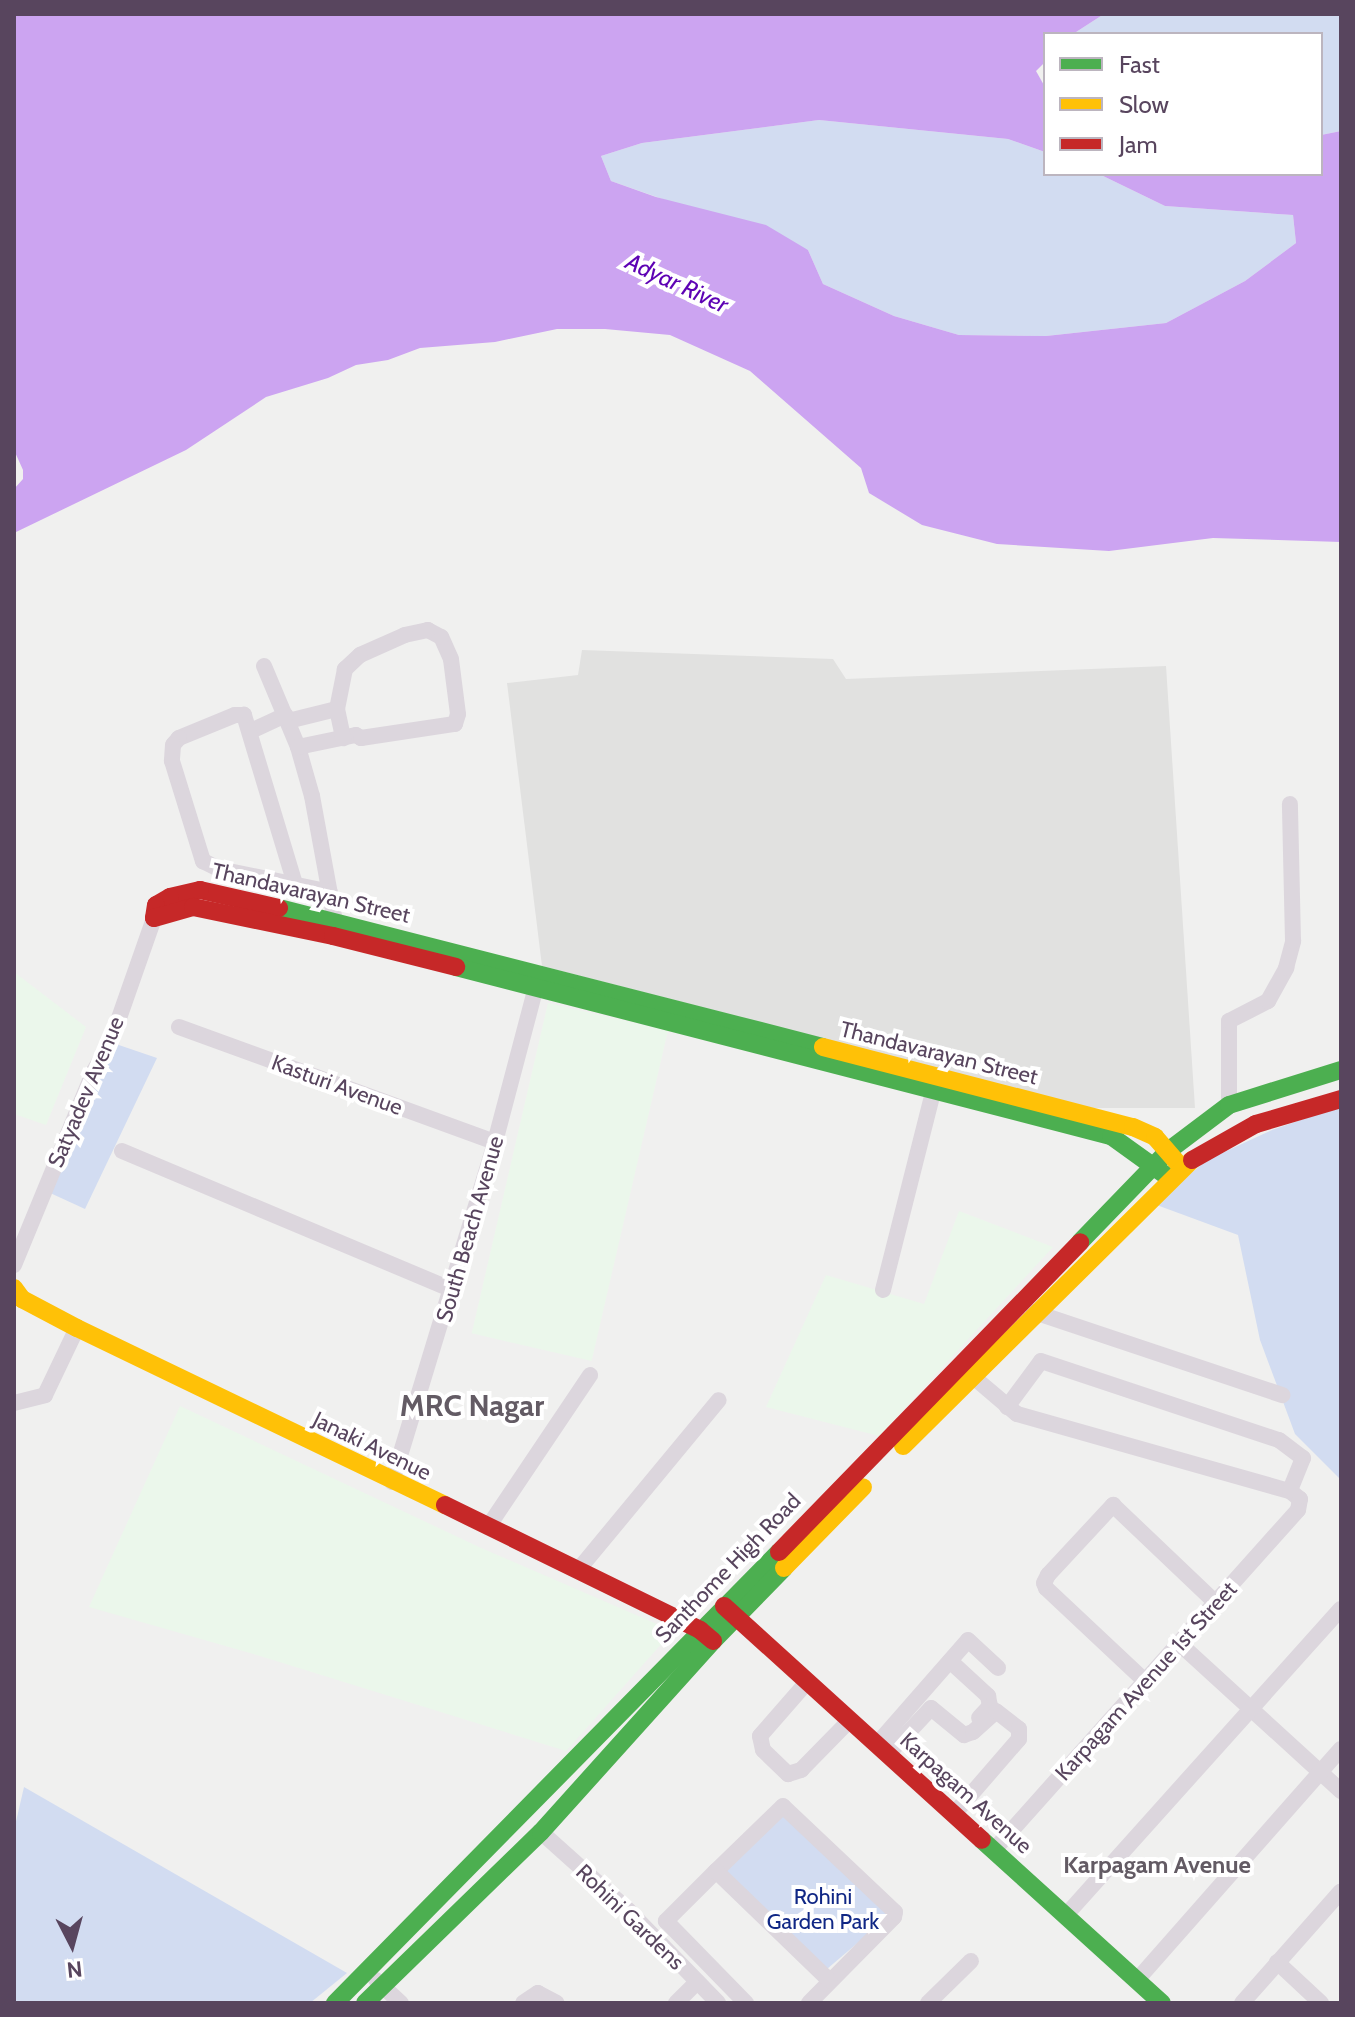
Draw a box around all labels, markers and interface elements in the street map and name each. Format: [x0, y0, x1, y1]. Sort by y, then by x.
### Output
legend [1043, 32, 1323, 176]
text: Fast [1119, 50, 1160, 79]
text: Slow [1119, 90, 1169, 119]
text: Jam [1119, 130, 1157, 159]
water label: Adyar River [621, 247, 733, 319]
street label: Thandavarayan Street [209, 857, 413, 929]
street label: Satyadev Avenue [42, 1013, 130, 1171]
street label: Thandavarayan Street [838, 1016, 1040, 1090]
street label: Kasturi Avenue [268, 1049, 406, 1121]
street label: South Beach Avenue [431, 1133, 509, 1325]
district label: MRC Nagar [400, 1388, 544, 1424]
street label: Janaki Avenue [309, 1406, 435, 1486]
street label: Santhome High Road [650, 1488, 806, 1648]
street label: Karpagam Avenue 1st Street [1050, 1576, 1242, 1786]
street label: Karpagam Avenue [895, 1727, 1037, 1859]
district label: Karpagam Avenue [1063, 1851, 1251, 1879]
street label: Rohini Gardens [570, 1859, 690, 1975]
park label: Rohini Garden Park [767, 1883, 879, 1934]
north arrow [32, 1905, 112, 1985]
text: N [65, 1955, 84, 1984]

